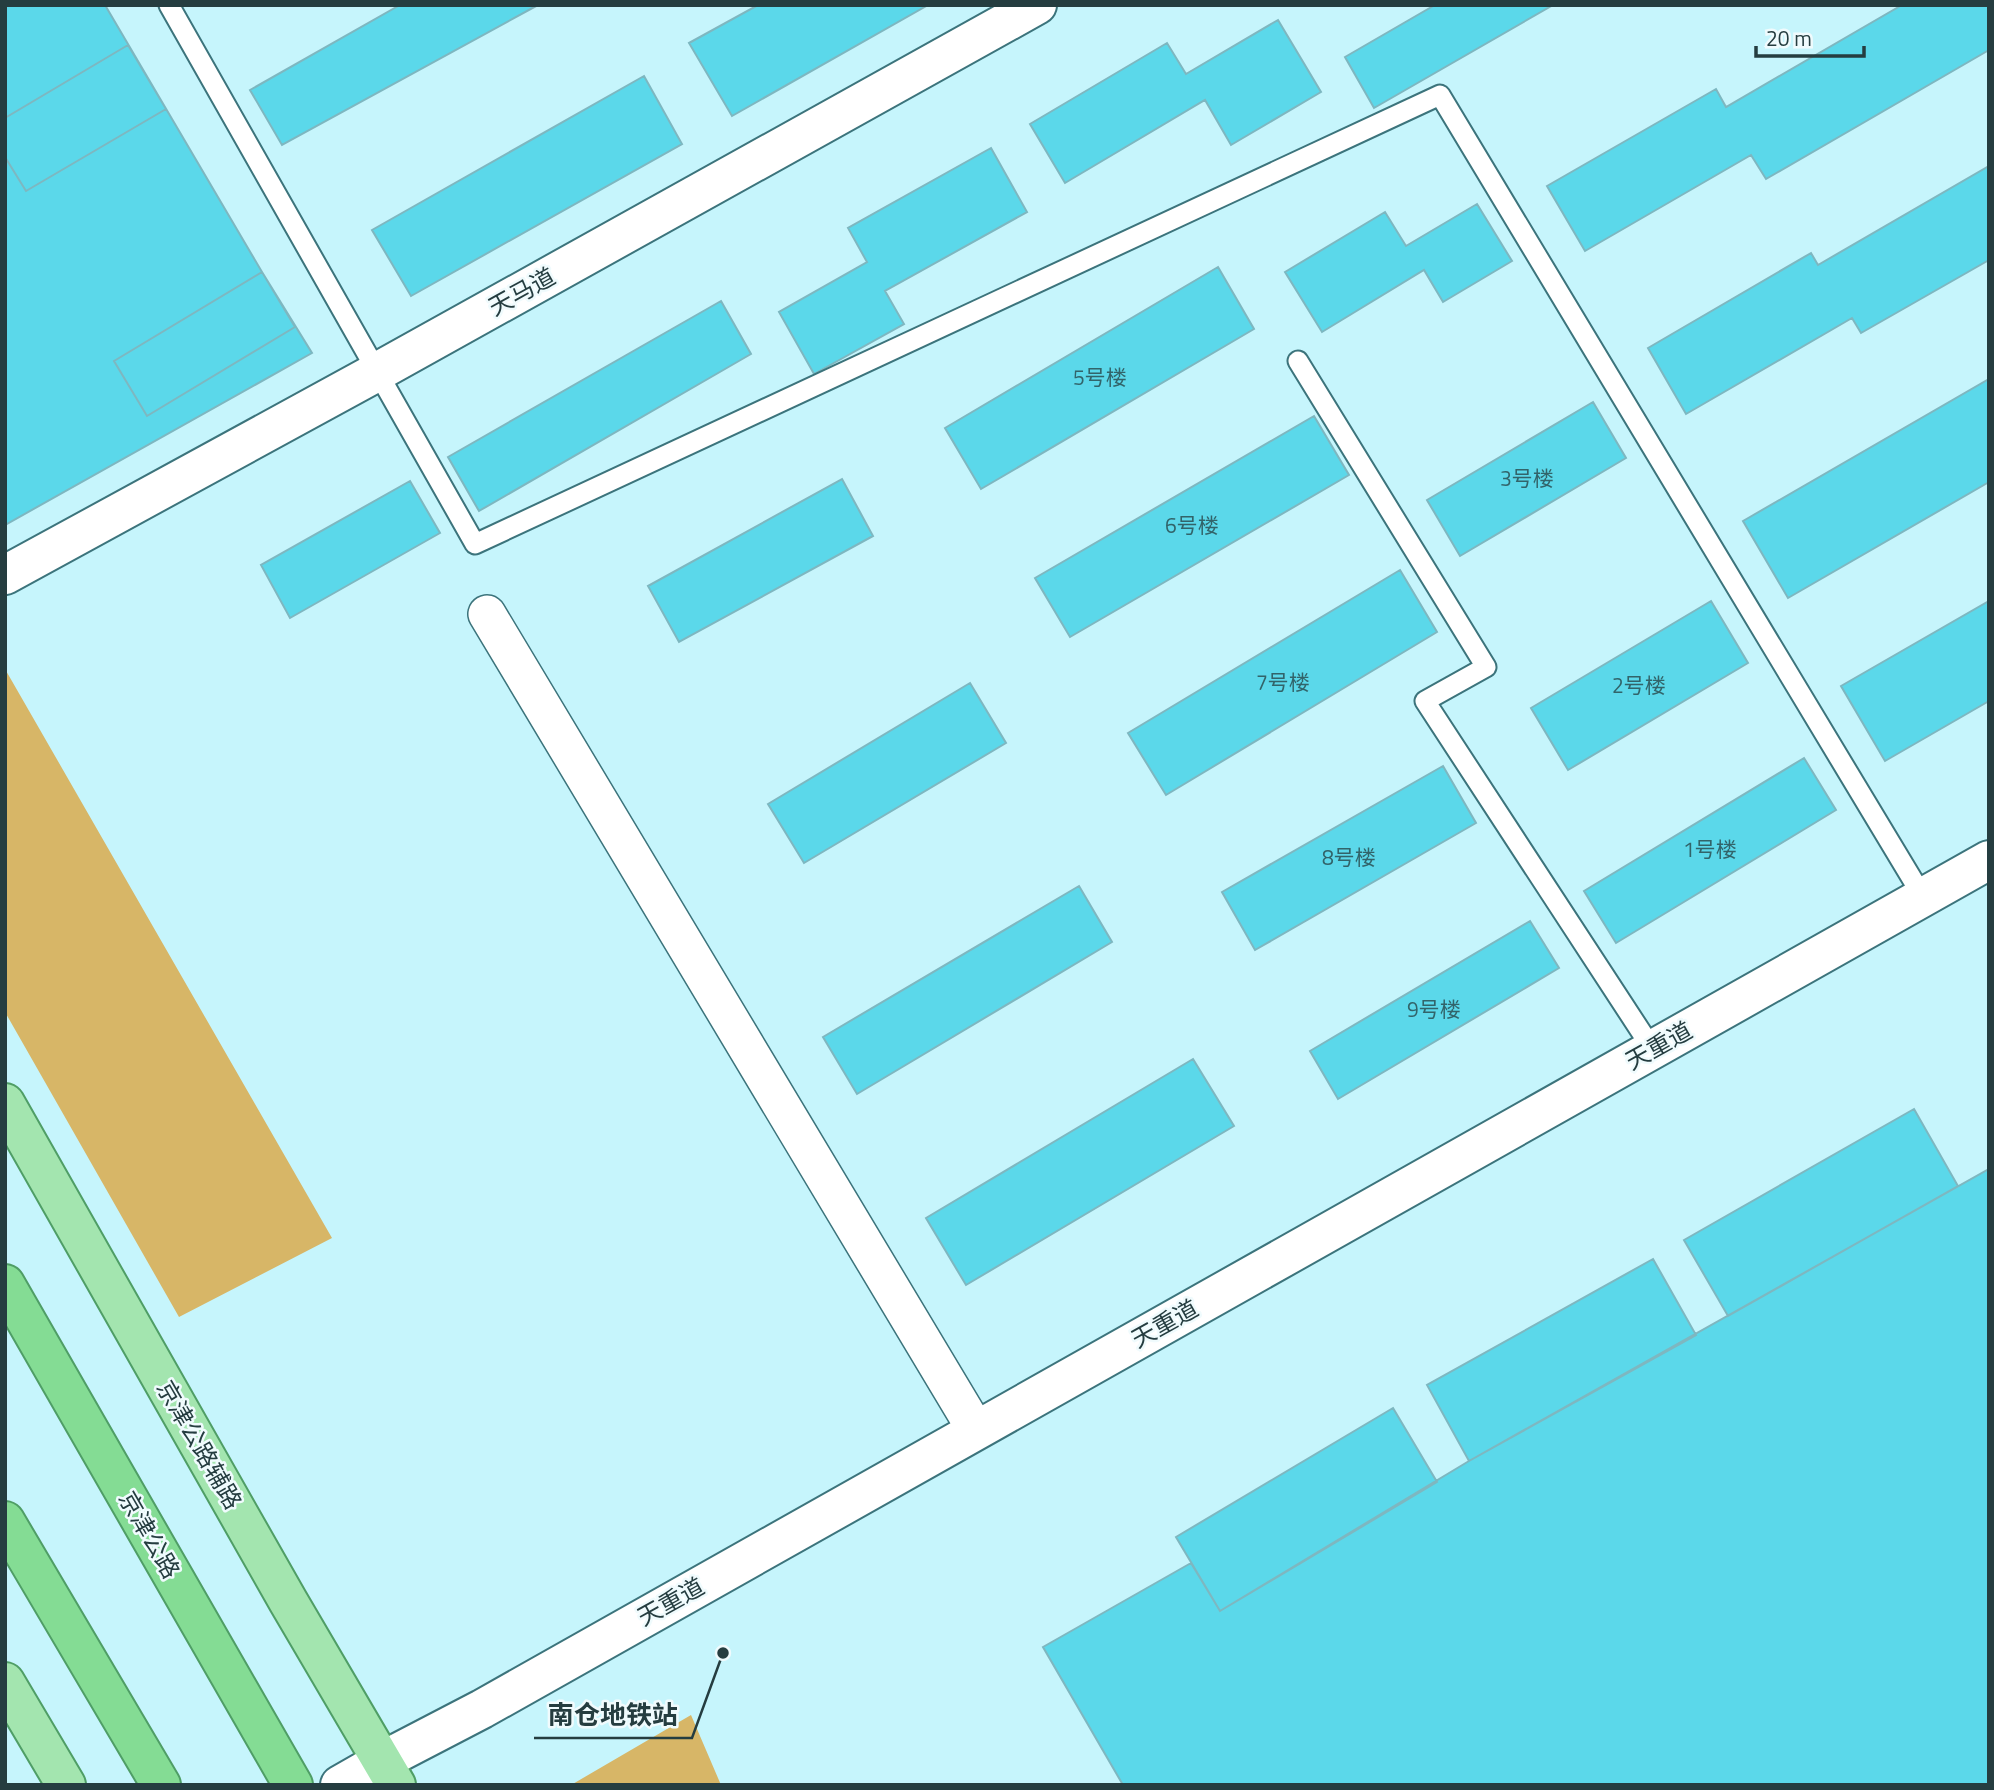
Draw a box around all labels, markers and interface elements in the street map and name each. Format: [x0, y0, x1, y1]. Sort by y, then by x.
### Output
scale bar [1756, 14, 1864, 58]
text: 20 m [1766, 22, 1812, 54]
street label: 天马道 [481, 258, 562, 324]
house number: 5号楼 [1073, 361, 1127, 393]
house number: 3号楼 [1500, 462, 1554, 494]
house number: 6号楼 [1165, 509, 1219, 541]
house number: 7号楼 [1256, 666, 1310, 698]
house number: 2号楼 [1612, 669, 1666, 701]
house number: 1号楼 [1683, 833, 1737, 865]
house number: 8号楼 [1322, 841, 1376, 873]
house number: 9号楼 [1407, 993, 1461, 1025]
street label: 天重道 [1618, 1012, 1699, 1078]
street label: 天重道 [1124, 1290, 1205, 1356]
street label: 京津公路辅路 [148, 1373, 251, 1516]
street label: 京津公路 [110, 1484, 189, 1585]
street label: 天重道 [630, 1568, 711, 1634]
callout: 南仓地铁站 [534, 1691, 692, 1738]
text: 南仓地铁站 [548, 1695, 678, 1734]

